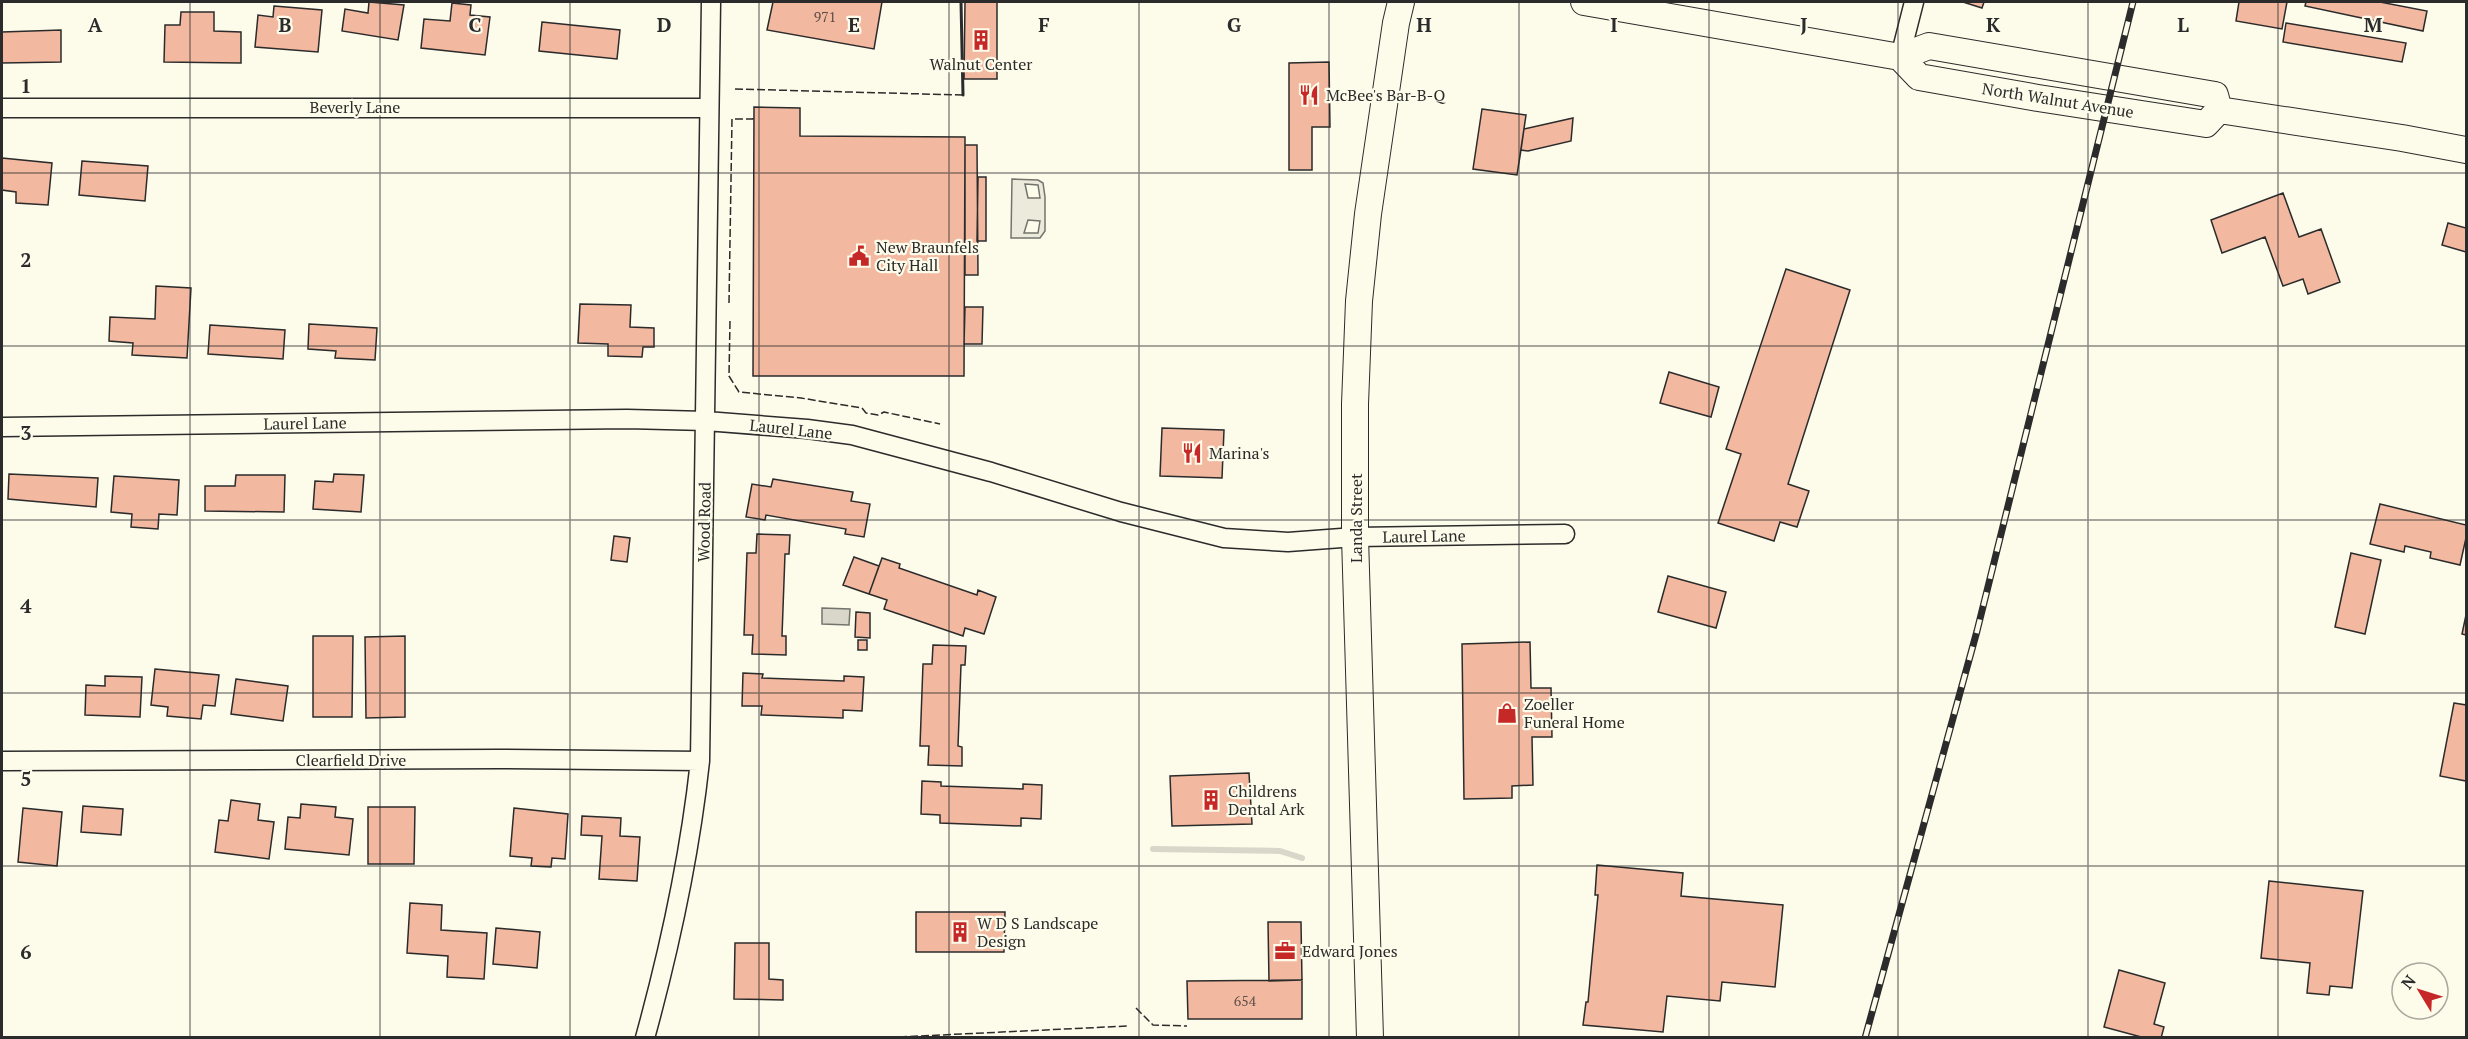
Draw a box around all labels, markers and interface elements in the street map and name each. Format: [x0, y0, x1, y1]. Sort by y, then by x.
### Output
house number: 971 [814, 7, 836, 26]
text: A [88, 11, 103, 38]
text: B [279, 11, 292, 38]
text: C [468, 11, 482, 38]
text: D [657, 11, 671, 38]
text: E [848, 11, 860, 38]
text: F [1038, 11, 1050, 38]
text: G [1227, 11, 1241, 38]
text: H [1416, 11, 1432, 38]
text: I [1610, 11, 1618, 38]
text: J [1800, 11, 1808, 38]
text: K [1986, 11, 2001, 38]
text: L [2177, 11, 2189, 38]
text: M [2364, 11, 2383, 38]
building icon: Walnut Center [969, 28, 993, 52]
place label: Walnut Center [930, 53, 1033, 75]
text: 1 [20, 72, 32, 99]
street label: North Walnut Avenue [1981, 77, 2135, 123]
restaurant icon: McBee's Bar-B-Q [1297, 83, 1321, 107]
place label: McBee's Bar-B-Q [1326, 84, 1446, 106]
street label: Beverly Lane [310, 96, 400, 118]
place label: New Braunfels City Hall [876, 236, 979, 276]
public building icon: New Braunfels City Hall [847, 244, 871, 268]
text: 2 [20, 246, 32, 273]
street label: Laurel Lane [263, 411, 347, 435]
street label: Laurel Lane [748, 414, 834, 444]
text: 3 [20, 419, 32, 446]
restaurant icon: Marina's [1180, 441, 1204, 465]
place label: Marina's [1209, 442, 1270, 464]
street label: Landa Street [1345, 473, 1367, 563]
street label: Wood Road [692, 482, 716, 562]
street label: Laurel Lane [1382, 524, 1466, 548]
text: 4 [20, 592, 32, 619]
place label: Zoeller Funeral Home [1524, 693, 1625, 733]
shop icon: Zoeller Funeral Home [1495, 701, 1519, 725]
street label: Clearfield Drive [296, 749, 406, 771]
text: 5 [20, 765, 32, 792]
place label: Childrens Dental Ark [1228, 780, 1305, 820]
building icon: Childrens Dental Ark [1199, 788, 1223, 812]
place label: W D S Landscape Design [977, 912, 1098, 952]
building icon: W D S Landscape Design [948, 920, 972, 944]
text: 6 [20, 938, 32, 965]
office icon: Edward Jones [1273, 939, 1297, 963]
place label: Edward Jones [1302, 940, 1398, 962]
north arrow [2390, 961, 2450, 1021]
text: N [2396, 970, 2421, 993]
house number: 654 [1234, 991, 1257, 1010]

